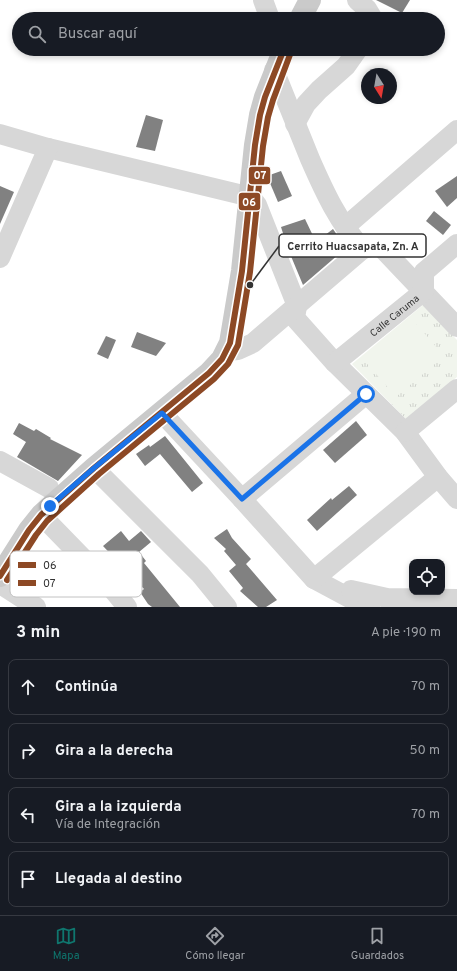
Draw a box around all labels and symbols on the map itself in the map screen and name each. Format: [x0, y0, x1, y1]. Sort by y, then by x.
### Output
north arrow [361, 68, 397, 104]
line badge: 07 [248, 166, 271, 185]
text: 07 [254, 169, 267, 183]
line badge: 06 [238, 192, 261, 211]
text: 06 [242, 196, 256, 210]
callout: Cerrito Huacsapata, Zn. A [279, 234, 426, 257]
text: Cerrito Huacsapata, Zn. A [287, 240, 419, 254]
street label: Calle Caruma [368, 292, 422, 340]
route start [357, 385, 375, 403]
route end [41, 497, 59, 515]
legend [10, 551, 142, 597]
text: 06 [43, 559, 57, 573]
text: 07 [43, 577, 56, 591]

